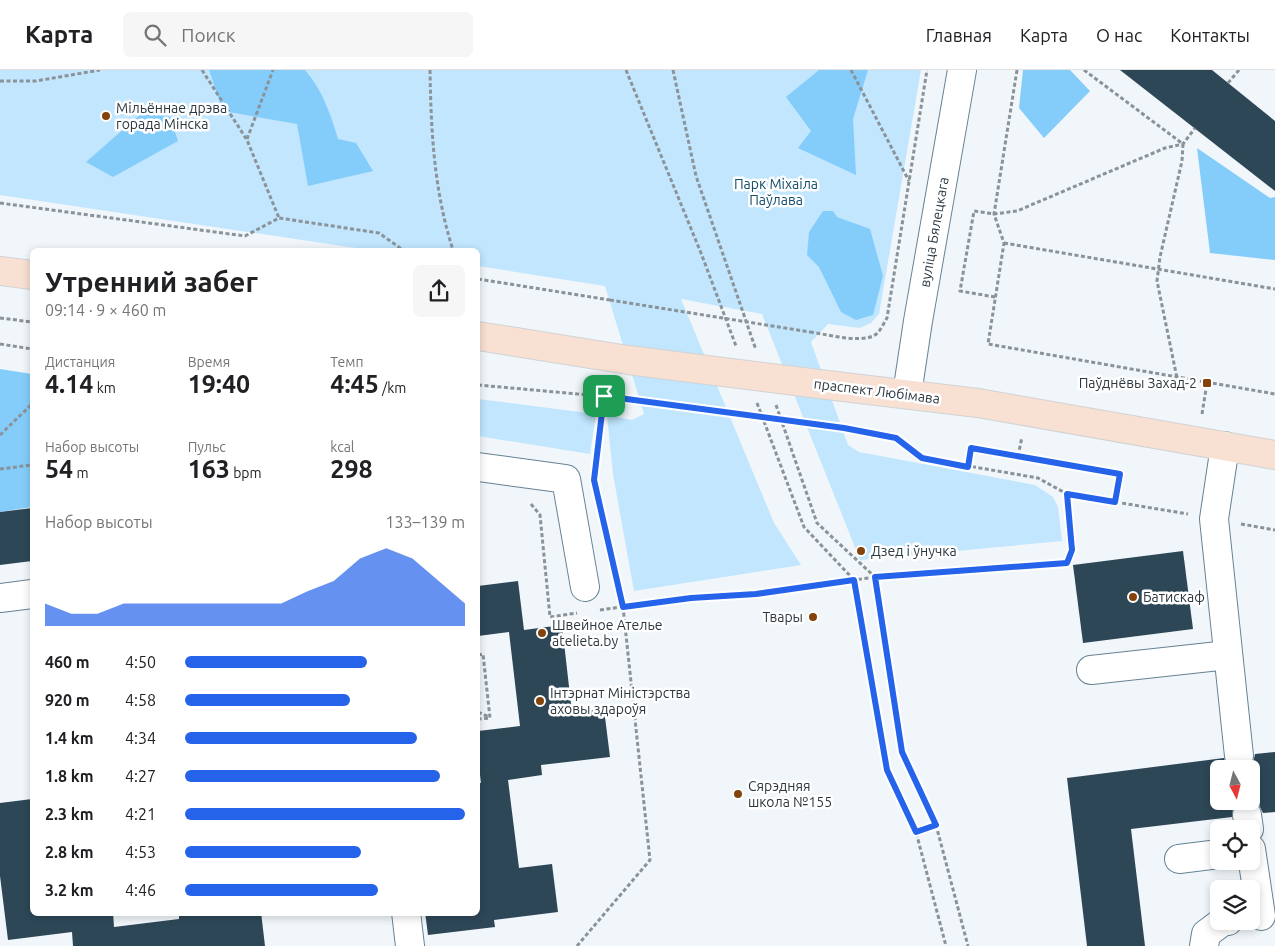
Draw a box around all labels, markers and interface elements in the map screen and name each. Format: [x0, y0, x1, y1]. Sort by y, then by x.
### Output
search box [123, 12, 473, 57]
text: Карта [25, 21, 93, 48]
icon: search [141, 21, 169, 49]
text: Поиск [181, 24, 235, 46]
text: Главная [926, 25, 992, 45]
text: Карта [1020, 25, 1068, 45]
text: О нас [1096, 25, 1142, 45]
text: Контакты [1170, 25, 1250, 45]
place label: Мільённае дрэва горада Мінска [116, 100, 227, 132]
marker: Мільённае дрэва горада Мінска [100, 110, 112, 122]
park label: Парк Міхаіла Паўлава [734, 176, 818, 208]
street label: вуліца Бялецкага [916, 176, 952, 288]
button: share [413, 265, 465, 317]
text: Утренний забег [45, 266, 258, 297]
text: 09:14 · 9 × 460 m [45, 301, 166, 319]
text: Дистанция [45, 354, 115, 370]
text: Время [188, 354, 230, 370]
text: Темп [330, 354, 363, 370]
text: 4.14 [45, 370, 93, 398]
text: 19:40 [188, 370, 250, 398]
text: 4:45 [330, 370, 379, 398]
pin [583, 375, 625, 417]
street label: праспект Любімава [813, 375, 941, 407]
place label: Паўднёвы Захад-2 [1079, 375, 1197, 391]
marker: Паўднёвы Захад-2 [1201, 377, 1213, 389]
text: km [93, 380, 116, 396]
text: /km [379, 380, 406, 396]
icon: arrive [590, 382, 618, 410]
text: Набор высоты [45, 439, 139, 455]
text: Пульс [188, 439, 226, 455]
text: kcal [330, 439, 355, 455]
text: 54 [45, 455, 73, 483]
text: 163 [188, 455, 230, 483]
text: 298 [330, 455, 373, 483]
text: m [73, 465, 89, 481]
text: bpm [230, 465, 262, 481]
text: Набор высоты [45, 513, 153, 531]
text: 133–139 m [385, 513, 465, 531]
place label: Дзед і ўнучка [871, 543, 957, 559]
marker: Дзед і ўнучка [855, 545, 867, 557]
place label: Батискаф [1143, 589, 1205, 605]
marker: Батискаф [1127, 591, 1139, 603]
place label: Твары [762, 609, 803, 625]
marker: Твары [807, 611, 819, 623]
place label: Швейное Ателье atelieta.by [552, 617, 663, 649]
marker: Швейное Ателье atelieta.by [536, 627, 548, 639]
text: 460 m [45, 653, 90, 671]
text: 4:50 [125, 653, 156, 671]
place label: Інтэрнат Міністэрства аховы здароўя [550, 685, 691, 717]
text: 920 m [45, 691, 90, 709]
text: 4:58 [125, 691, 156, 709]
marker: Інтэрнат Міністэрства аховы здароўя [534, 695, 546, 707]
text: 1.4 km [45, 729, 94, 747]
text: 4:34 [125, 729, 156, 747]
north arrow [1210, 760, 1260, 810]
map controls [1210, 760, 1260, 930]
text: 1.8 km [45, 767, 94, 785]
text: 4:27 [125, 767, 156, 785]
place label: Сярэдняя школа №155 [748, 778, 832, 810]
marker: Сярэдняя школа №155 [732, 788, 744, 800]
text: 2.3 km [45, 805, 94, 823]
text: 4:21 [125, 805, 156, 823]
button: locate [1210, 820, 1260, 870]
text: 2.8 km [45, 843, 94, 861]
text: 4:53 [125, 843, 156, 861]
button: layers [1210, 880, 1260, 930]
text: 3.2 km [45, 881, 94, 899]
text: 4:46 [125, 881, 156, 899]

